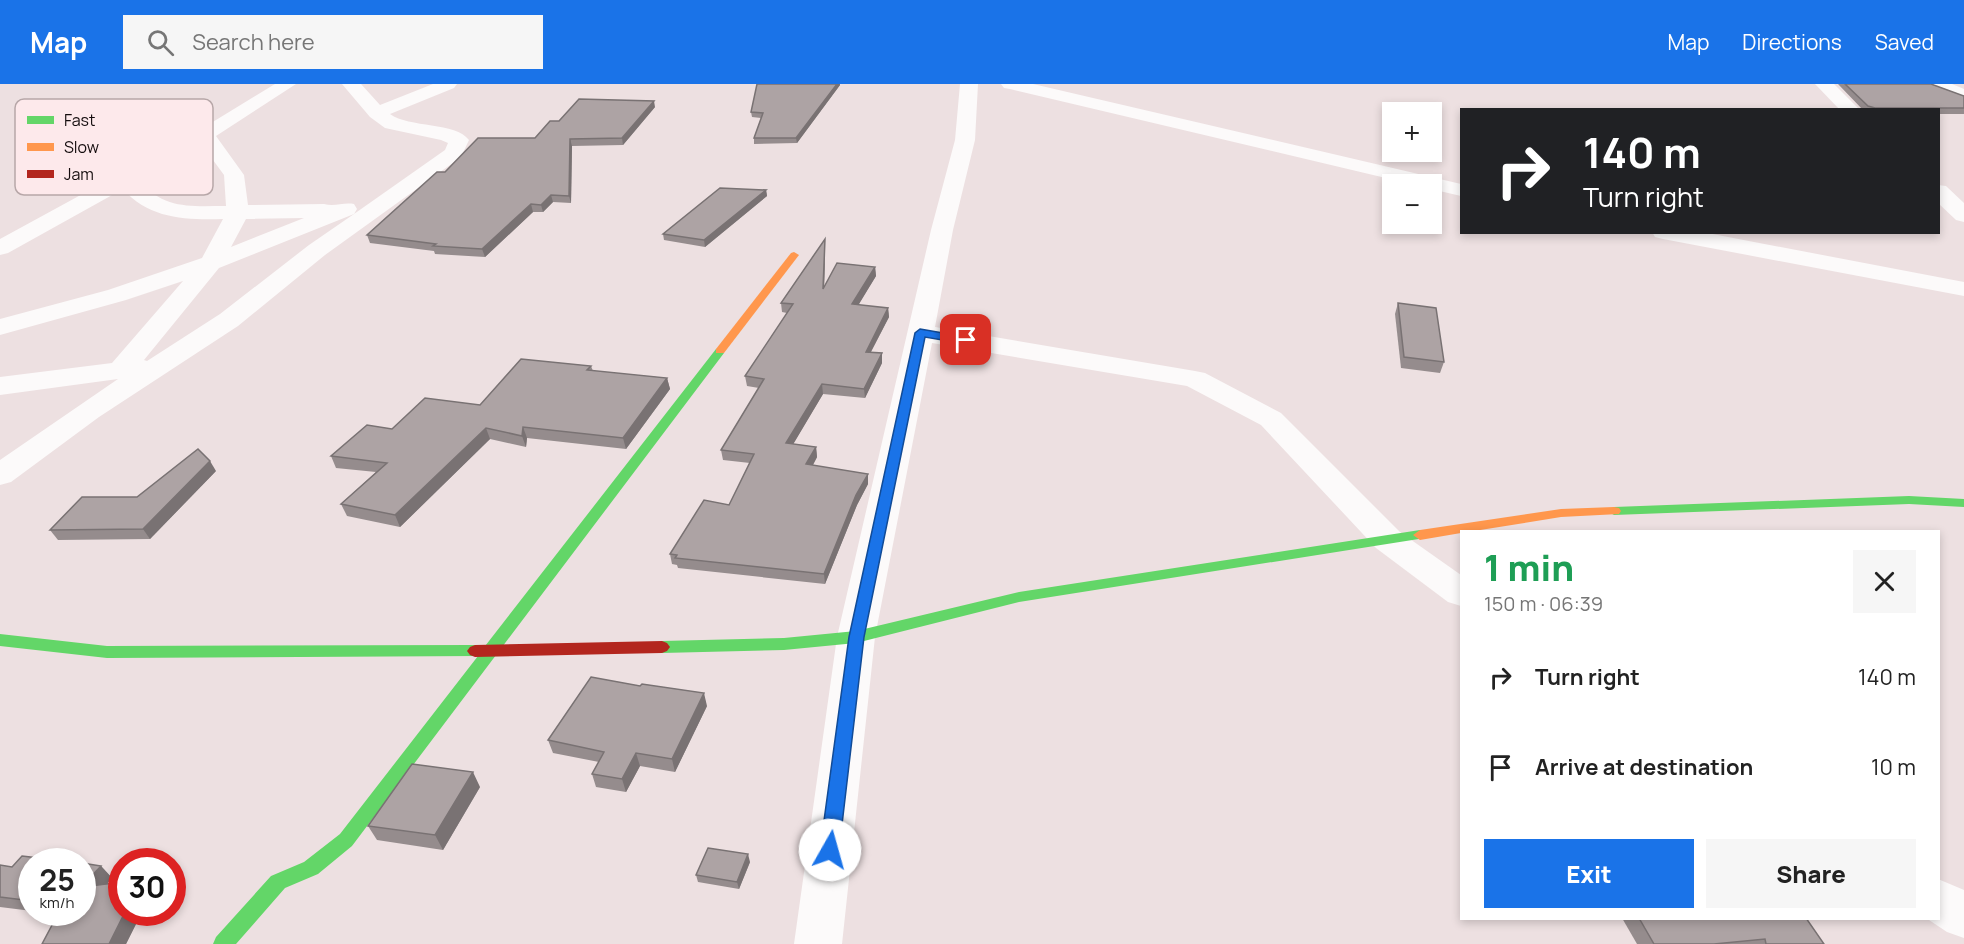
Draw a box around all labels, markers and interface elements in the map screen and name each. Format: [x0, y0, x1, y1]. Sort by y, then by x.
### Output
search box [123, 15, 543, 69]
text: Map [30, 23, 87, 61]
icon: search [144, 26, 177, 59]
text: Search here [192, 27, 315, 57]
text: Map [1668, 28, 1709, 56]
text: Directions [1742, 28, 1842, 56]
text: Saved [1875, 28, 1934, 56]
legend [15, 99, 213, 195]
map controls [1382, 102, 1442, 234]
button: + [1382, 102, 1442, 162]
text: Fast [64, 109, 95, 131]
text: 140 m [1583, 123, 1701, 181]
icon: right [1484, 132, 1562, 210]
text: Slow [64, 136, 99, 158]
text: Jam [64, 163, 94, 185]
button: − [1382, 174, 1442, 234]
text: Turn right [1583, 178, 1704, 215]
pin [940, 314, 991, 365]
icon: arrive [949, 323, 982, 356]
text: 1 min [1484, 543, 1574, 592]
button: close [1853, 550, 1916, 613]
text: 150 m · 06:39 [1484, 590, 1603, 617]
icon: right [1484, 661, 1517, 694]
text: Turn right [1535, 662, 1640, 692]
text: 140 m [1858, 662, 1916, 692]
icon: arrive [1484, 751, 1517, 784]
text: Arrive at destination [1535, 752, 1753, 782]
text: 10 m [1871, 752, 1916, 782]
position arrow [798, 818, 862, 882]
button: Exit [1484, 839, 1694, 908]
button: Share [1706, 839, 1916, 908]
speed limit sign: 30 [108, 848, 186, 926]
text: 25 [39, 859, 75, 900]
text: km/h [40, 892, 74, 913]

